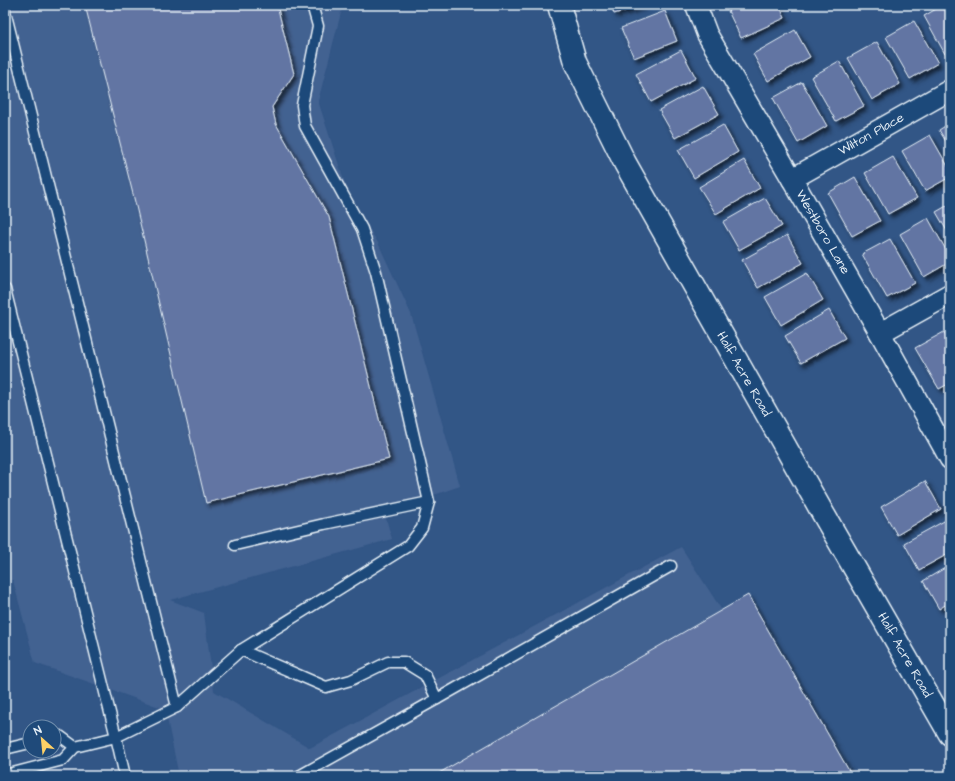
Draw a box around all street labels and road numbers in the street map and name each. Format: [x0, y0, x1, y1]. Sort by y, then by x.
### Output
street label: Wilton Place [835, 109, 907, 159]
street label: Westboro Lane [792, 187, 854, 277]
street label: Half Acre Road [712, 328, 776, 420]
street label: Half Acre Road [873, 609, 937, 701]

